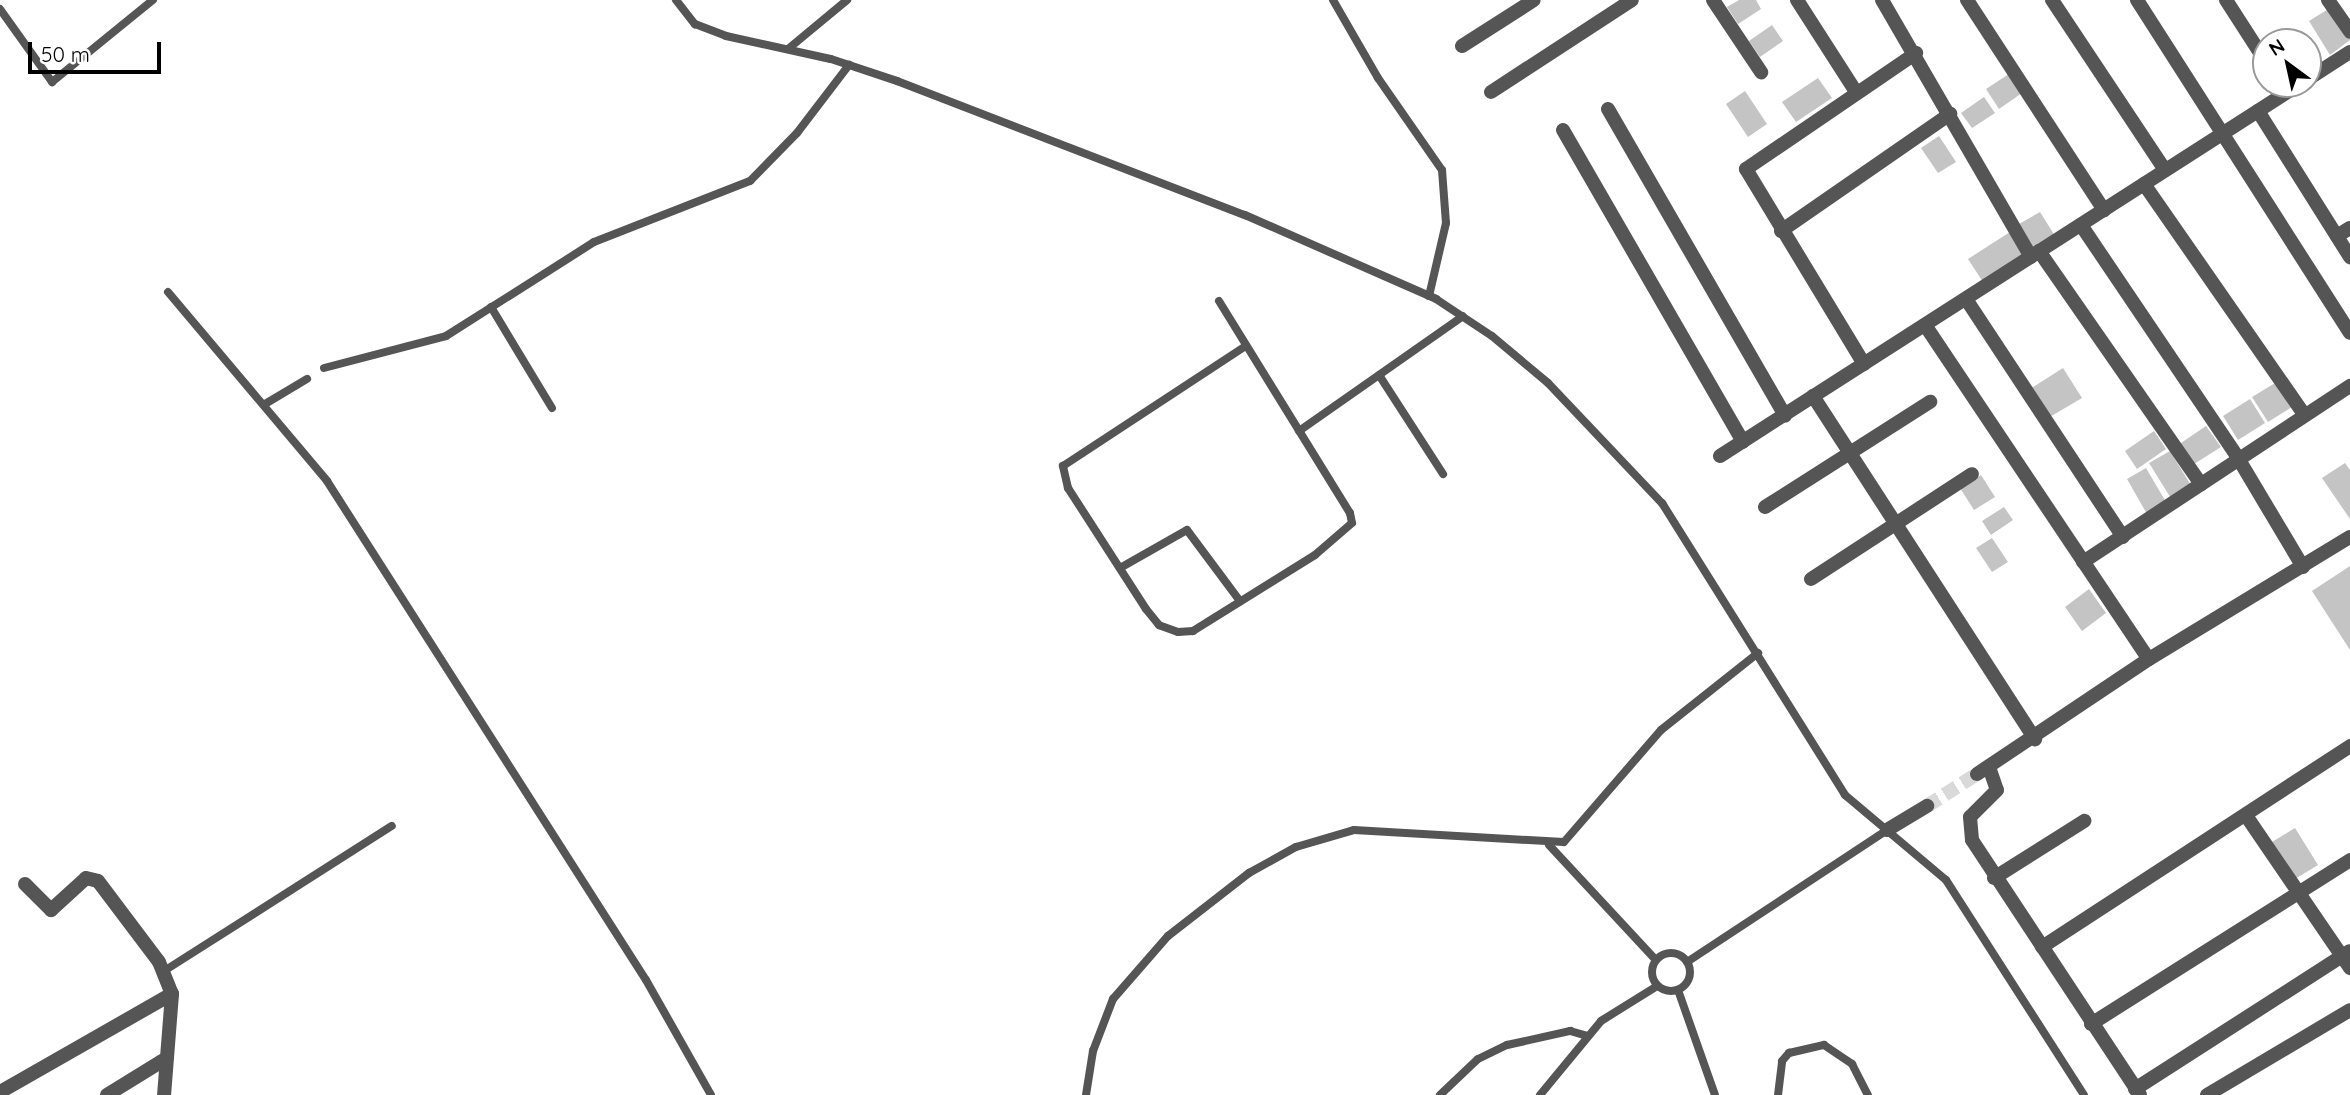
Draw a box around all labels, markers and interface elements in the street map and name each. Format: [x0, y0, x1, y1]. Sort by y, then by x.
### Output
scale bar [32, 28, 164, 72]
north arrow [2252, 28, 2322, 98]
text: N [2264, 33, 2289, 61]
text: 50 m [41, 41, 90, 67]

